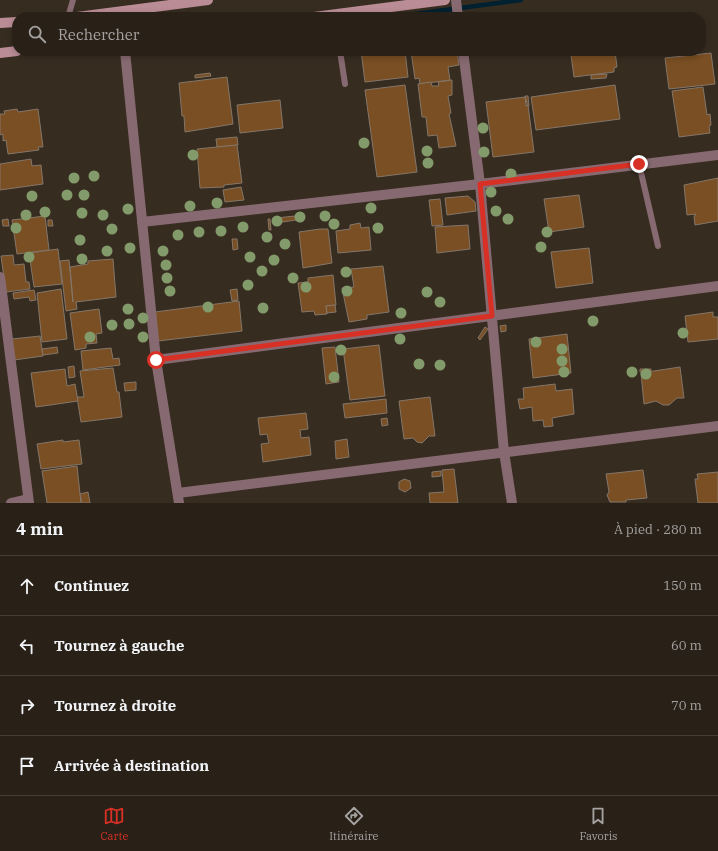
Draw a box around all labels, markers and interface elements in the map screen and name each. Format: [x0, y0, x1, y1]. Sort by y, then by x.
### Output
search box [12, 12, 706, 56]
icon: search [26, 23, 48, 45]
text: Rechercher [58, 25, 139, 44]
route end [630, 155, 648, 173]
route start [147, 351, 165, 369]
text: 4 min [16, 518, 64, 540]
text: À pied · 280 m [614, 521, 702, 538]
icon: ahead [16, 575, 38, 597]
text: Continuez [54, 576, 129, 595]
text: 150 m [663, 577, 702, 594]
icon: left [16, 635, 38, 657]
text: Tournez à gauche [54, 636, 185, 655]
text: 60 m [671, 637, 702, 654]
icon: right [16, 695, 38, 717]
text: Tournez à droite [54, 696, 176, 715]
text: 70 m [671, 697, 702, 714]
icon: arrive [16, 755, 38, 777]
text: Arrivée à destination [54, 756, 209, 775]
tab: Carte [101, 805, 128, 843]
tab: Itinéraire [329, 805, 379, 843]
tab: Favoris [580, 805, 617, 843]

